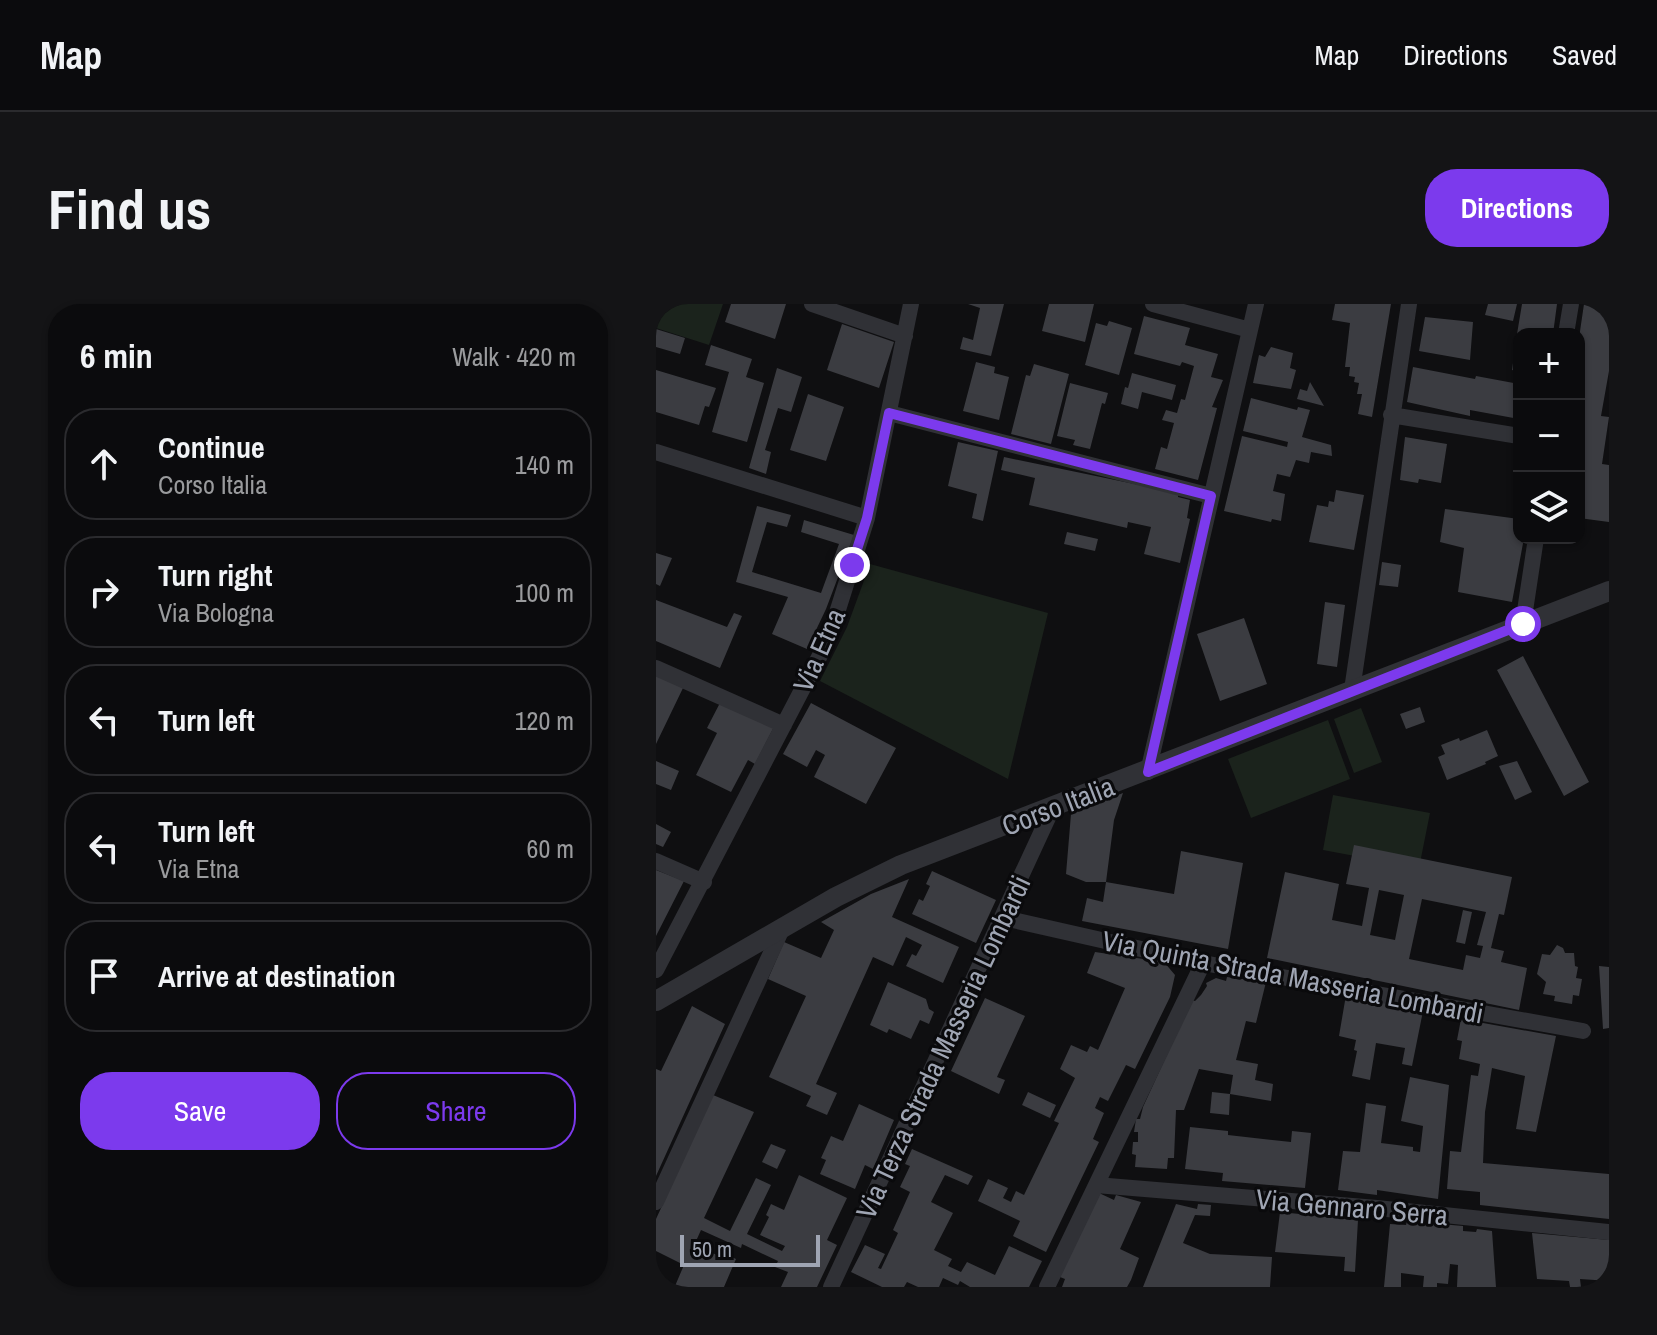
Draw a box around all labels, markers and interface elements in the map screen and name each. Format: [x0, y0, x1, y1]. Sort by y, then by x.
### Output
text: Map [40, 30, 102, 81]
text: Map [1315, 36, 1359, 74]
text: Directions [1403, 36, 1508, 74]
text: Saved [1552, 36, 1617, 74]
button: Directions [1425, 169, 1609, 247]
text: Find us [48, 171, 211, 246]
map controls [1513, 328, 1585, 544]
button: + [1513, 328, 1585, 400]
text: 6 min [80, 333, 153, 379]
text: Walk · 420 m [452, 339, 576, 374]
button: − [1513, 400, 1585, 472]
text: Continue [158, 427, 265, 467]
icon: ahead [82, 442, 126, 486]
text: 140 m [515, 447, 574, 482]
text: Corso Italia [158, 467, 267, 502]
button: layers [1513, 472, 1585, 544]
route end [834, 547, 870, 583]
text: Turn right [158, 555, 272, 595]
icon: right [82, 570, 126, 614]
text: 100 m [515, 575, 574, 610]
text: Via Bologna [158, 595, 274, 630]
street label: Via Etna [784, 602, 854, 698]
route start [1505, 606, 1541, 642]
icon: left [82, 698, 126, 742]
text: Turn left [158, 700, 255, 740]
text: 120 m [515, 703, 574, 738]
street label: Corso Italia [996, 767, 1120, 845]
text: Turn left [158, 811, 255, 851]
icon: left [82, 826, 126, 870]
text: 60 m [527, 831, 574, 866]
text: Via Etna [158, 851, 239, 886]
street label: Via Terza Strada Masseria Lombardi [847, 869, 1039, 1225]
street label: Via Quinta Strada Masseria Lombardi [1099, 921, 1487, 1033]
icon: arrive [82, 954, 126, 998]
text: Arrive at destination [158, 956, 396, 996]
button: Save [80, 1072, 320, 1150]
button: Share [336, 1072, 576, 1150]
street label: Via Gennaro Serra [1255, 1180, 1450, 1234]
scale bar [680, 1231, 820, 1267]
text: 50 m [692, 1234, 732, 1264]

